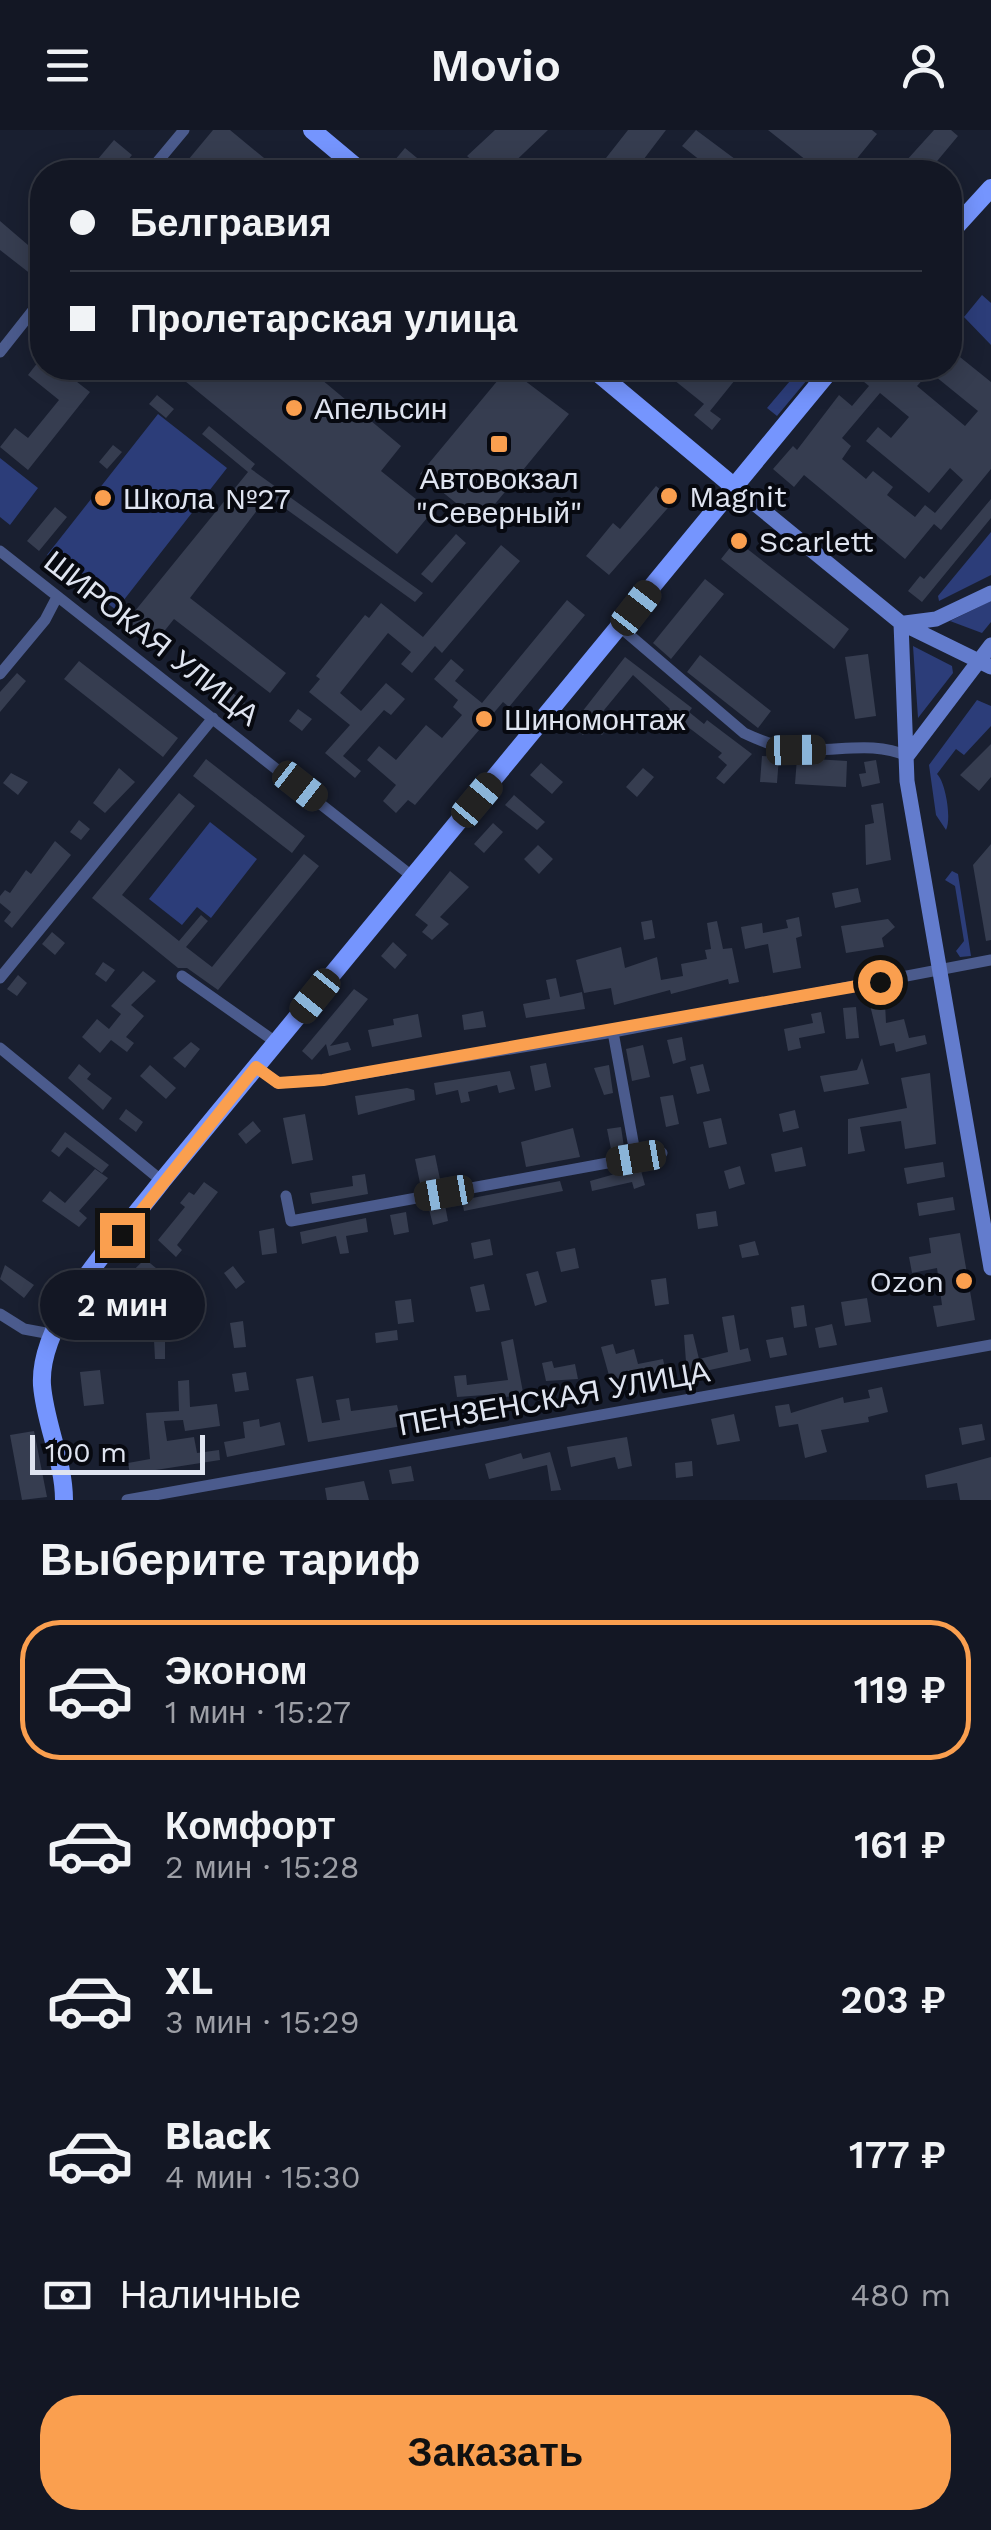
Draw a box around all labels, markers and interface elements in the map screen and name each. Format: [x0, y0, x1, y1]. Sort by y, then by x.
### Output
icon: menu [40, 38, 95, 93]
icon: person [896, 38, 951, 93]
text: Movio [430, 39, 561, 92]
text: Белгравия [130, 201, 332, 245]
text: Пролетарская улица [130, 297, 517, 341]
place label: Апельсин [314, 391, 447, 426]
marker: Апельсин [283, 397, 305, 419]
marker: Автовокзал "Северный" [488, 433, 510, 455]
place label: Автовокзал "Северный" [416, 461, 582, 530]
place label: Magnit [689, 479, 787, 514]
place label: Школа №27 [123, 481, 291, 516]
marker: Magnit [658, 485, 680, 507]
marker: Школа №27 [92, 487, 114, 509]
place label: Scarlett [759, 524, 874, 559]
marker: Scarlett [728, 530, 750, 552]
street label: ШИРОКАЯ УЛИЦА [38, 543, 266, 733]
car [606, 575, 666, 641]
place label: Шиномонтаж [504, 702, 686, 737]
marker: Шиномонтаж [473, 708, 495, 730]
car [766, 734, 826, 766]
car [267, 756, 333, 816]
car [446, 767, 508, 833]
route start [858, 960, 903, 1005]
car [284, 963, 346, 1029]
car [604, 1138, 668, 1178]
car [412, 1173, 476, 1213]
route end [100, 1213, 145, 1258]
place label: Ozon [869, 1264, 944, 1299]
callout: 2 мин [39, 1270, 204, 1340]
marker: Ozon [953, 1270, 975, 1292]
text: 2 мин [77, 1286, 168, 1324]
street label: ПЕНЗЕНСКАЯ УЛИЦА [396, 1353, 712, 1443]
scale bar [30, 1430, 205, 1474]
text: 100 m [45, 1436, 127, 1469]
text: Выберите тариф [40, 1533, 420, 1586]
icon: car [45, 1645, 135, 1735]
text: Эконом [165, 1649, 308, 1693]
text: 119 ₽ [854, 1668, 946, 1712]
text: 1 мин · 15:27 [165, 1693, 351, 1731]
icon: car [45, 1800, 135, 1890]
text: Комфорт [165, 1804, 336, 1848]
text: 161 ₽ [854, 1823, 946, 1867]
text: 2 мин · 15:28 [165, 1848, 359, 1886]
icon: car [45, 1955, 135, 2045]
text: XL [165, 1959, 213, 2003]
text: 203 ₽ [840, 1978, 946, 2022]
text: 3 мин · 15:29 [165, 2003, 360, 2041]
icon: car [45, 2110, 135, 2200]
text: Black [165, 2114, 271, 2158]
text: 177 ₽ [849, 2133, 946, 2177]
text: 4 мин · 15:30 [165, 2158, 361, 2196]
icon: cash [40, 2268, 95, 2323]
text: Наличные [120, 2273, 301, 2317]
text: 480 m [850, 2276, 951, 2314]
button: Заказать [40, 2395, 951, 2510]

